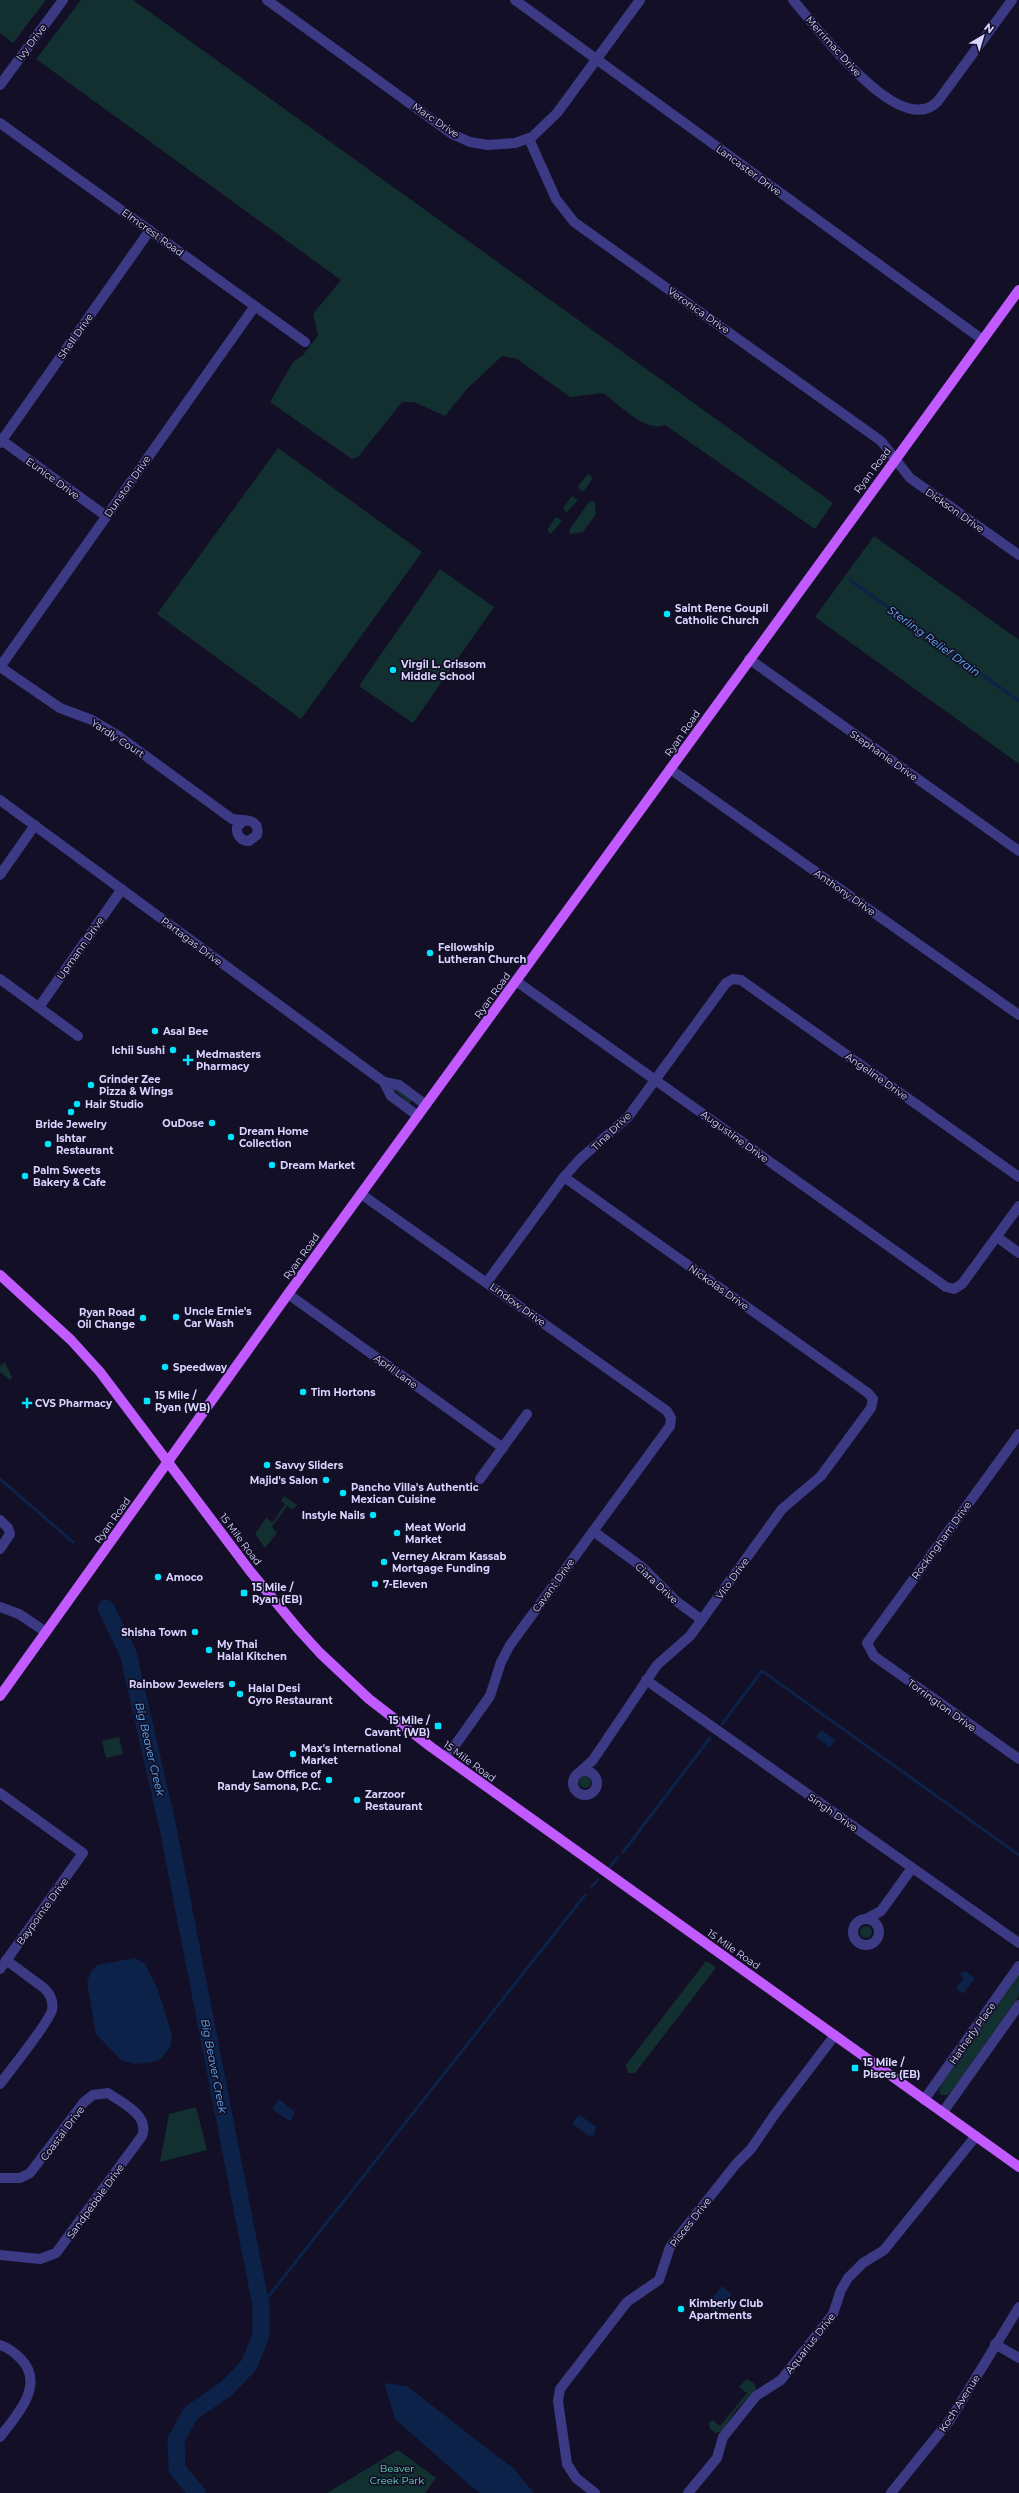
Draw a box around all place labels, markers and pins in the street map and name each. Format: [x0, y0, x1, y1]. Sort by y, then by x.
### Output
place label: Saint Rene Goupil Catholic Church [675, 602, 768, 627]
marker: Saint Rene Goupil Catholic Church [662, 609, 672, 619]
place label: Virgil L. Grissom Middle School [400, 658, 486, 683]
marker: Virgil L. Grissom Middle School [388, 665, 398, 675]
place label: Fellowship Lutheran Church [438, 941, 526, 966]
marker: Fellowship Lutheran Church [425, 948, 435, 958]
place label: Asal Bee [162, 1025, 208, 1038]
marker: Asal Bee [150, 1026, 160, 1036]
place label: Ichii Sushi [112, 1044, 165, 1057]
marker: Ichii Sushi [168, 1045, 178, 1055]
place label: Medmasters Pharmacy [196, 1048, 262, 1073]
marker: Medmasters Pharmacy [183, 1055, 193, 1065]
place label: Grinder Zee Pizza & Wings [99, 1073, 174, 1098]
marker: Grinder Zee Pizza & Wings [86, 1080, 96, 1090]
place label: Hair Studio [85, 1098, 144, 1111]
marker: Hair Studio [72, 1099, 82, 1109]
marker: Bride Jewelry [66, 1107, 76, 1117]
place label: OuDose [162, 1117, 204, 1130]
place label: Bride Jewelry [35, 1118, 108, 1131]
marker: OuDose [207, 1118, 217, 1128]
place label: Dream Home Collection [239, 1125, 309, 1150]
place label: Ishtar Restaurant [56, 1132, 114, 1157]
marker: Dream Home Collection [226, 1132, 236, 1142]
marker: Ishtar Restaurant [43, 1139, 53, 1149]
place label: Dream Market [280, 1159, 356, 1172]
marker: Dream Market [267, 1160, 277, 1170]
place label: Palm Sweets Bakery & Cafe [33, 1164, 106, 1189]
marker: Palm Sweets Bakery & Cafe [20, 1171, 30, 1181]
place label: Uncle Ernie's Car Wash [184, 1305, 252, 1330]
place label: Ryan Road Oil Change [77, 1306, 135, 1331]
marker: Uncle Ernie's Car Wash [171, 1312, 181, 1322]
marker: Ryan Road Oil Change [138, 1313, 148, 1323]
place label: Speedway [173, 1361, 228, 1374]
marker: Speedway [160, 1362, 170, 1372]
place label: Tim Hortons [311, 1386, 376, 1399]
marker: Tim Hortons [298, 1387, 308, 1397]
place label: 15 Mile / Ryan (WB) [155, 1389, 210, 1414]
marker: 15 Mile / Ryan (WB) [142, 1396, 152, 1406]
place label: CVS Pharmacy [35, 1397, 113, 1410]
marker: CVS Pharmacy [22, 1398, 32, 1408]
place label: Savvy Sliders [275, 1459, 344, 1472]
marker: Savvy Sliders [262, 1460, 272, 1470]
place label: Majid's Salon [250, 1474, 318, 1487]
marker: Majid's Salon [321, 1475, 331, 1485]
place label: Pancho Villa's Authentic Mexican Cuisine [351, 1481, 479, 1506]
marker: Pancho Villa's Authentic Mexican Cuisine [338, 1488, 348, 1498]
place label: Instyle Nails [302, 1509, 366, 1522]
marker: Instyle Nails [368, 1510, 378, 1520]
place label: Meat World Market [405, 1521, 466, 1546]
marker: Meat World Market [392, 1528, 402, 1538]
place label: Verney Akram Kassab Mortgage Funding [391, 1550, 506, 1575]
marker: Verney Akram Kassab Mortgage Funding [379, 1557, 389, 1567]
place label: Amoco [165, 1571, 204, 1584]
marker: Amoco [153, 1572, 163, 1582]
place label: 7-Eleven [383, 1578, 428, 1591]
marker: 7-Eleven [370, 1579, 380, 1589]
place label: 15 Mile / Ryan (EB) [252, 1581, 303, 1606]
marker: 15 Mile / Ryan (EB) [239, 1588, 249, 1598]
place label: Shisha Town [121, 1626, 187, 1639]
marker: Shisha Town [190, 1627, 200, 1637]
place label: My Thai Halal Kitchen [217, 1638, 287, 1663]
marker: My Thai Halal Kitchen [204, 1645, 214, 1655]
place label: Rainbow Jewelers [129, 1678, 225, 1691]
marker: Rainbow Jewelers [227, 1679, 237, 1689]
place label: Halal Desi Gyro Restaurant [248, 1682, 333, 1707]
marker: Halal Desi Gyro Restaurant [235, 1689, 245, 1699]
place label: 15 Mile / Cavant (WB) [364, 1714, 431, 1739]
marker: 15 Mile / Cavant (WB) [433, 1721, 443, 1731]
place label: Max's International Market [301, 1742, 401, 1767]
marker: Max's International Market [288, 1749, 298, 1759]
place label: Law Office of Randy Samona, P.C. [217, 1768, 322, 1793]
marker: Law Office of Randy Samona, P.C. [324, 1775, 334, 1785]
place label: Zarzoor Restaurant [365, 1788, 423, 1813]
marker: Zarzoor Restaurant [352, 1795, 362, 1805]
place label: 15 Mile / Pisces (EB) [863, 2056, 920, 2081]
marker: 15 Mile / Pisces (EB) [850, 2063, 860, 2073]
place label: Kimberly Club Apartments [688, 2297, 763, 2322]
marker: Kimberly Club Apartments [676, 2304, 686, 2314]

